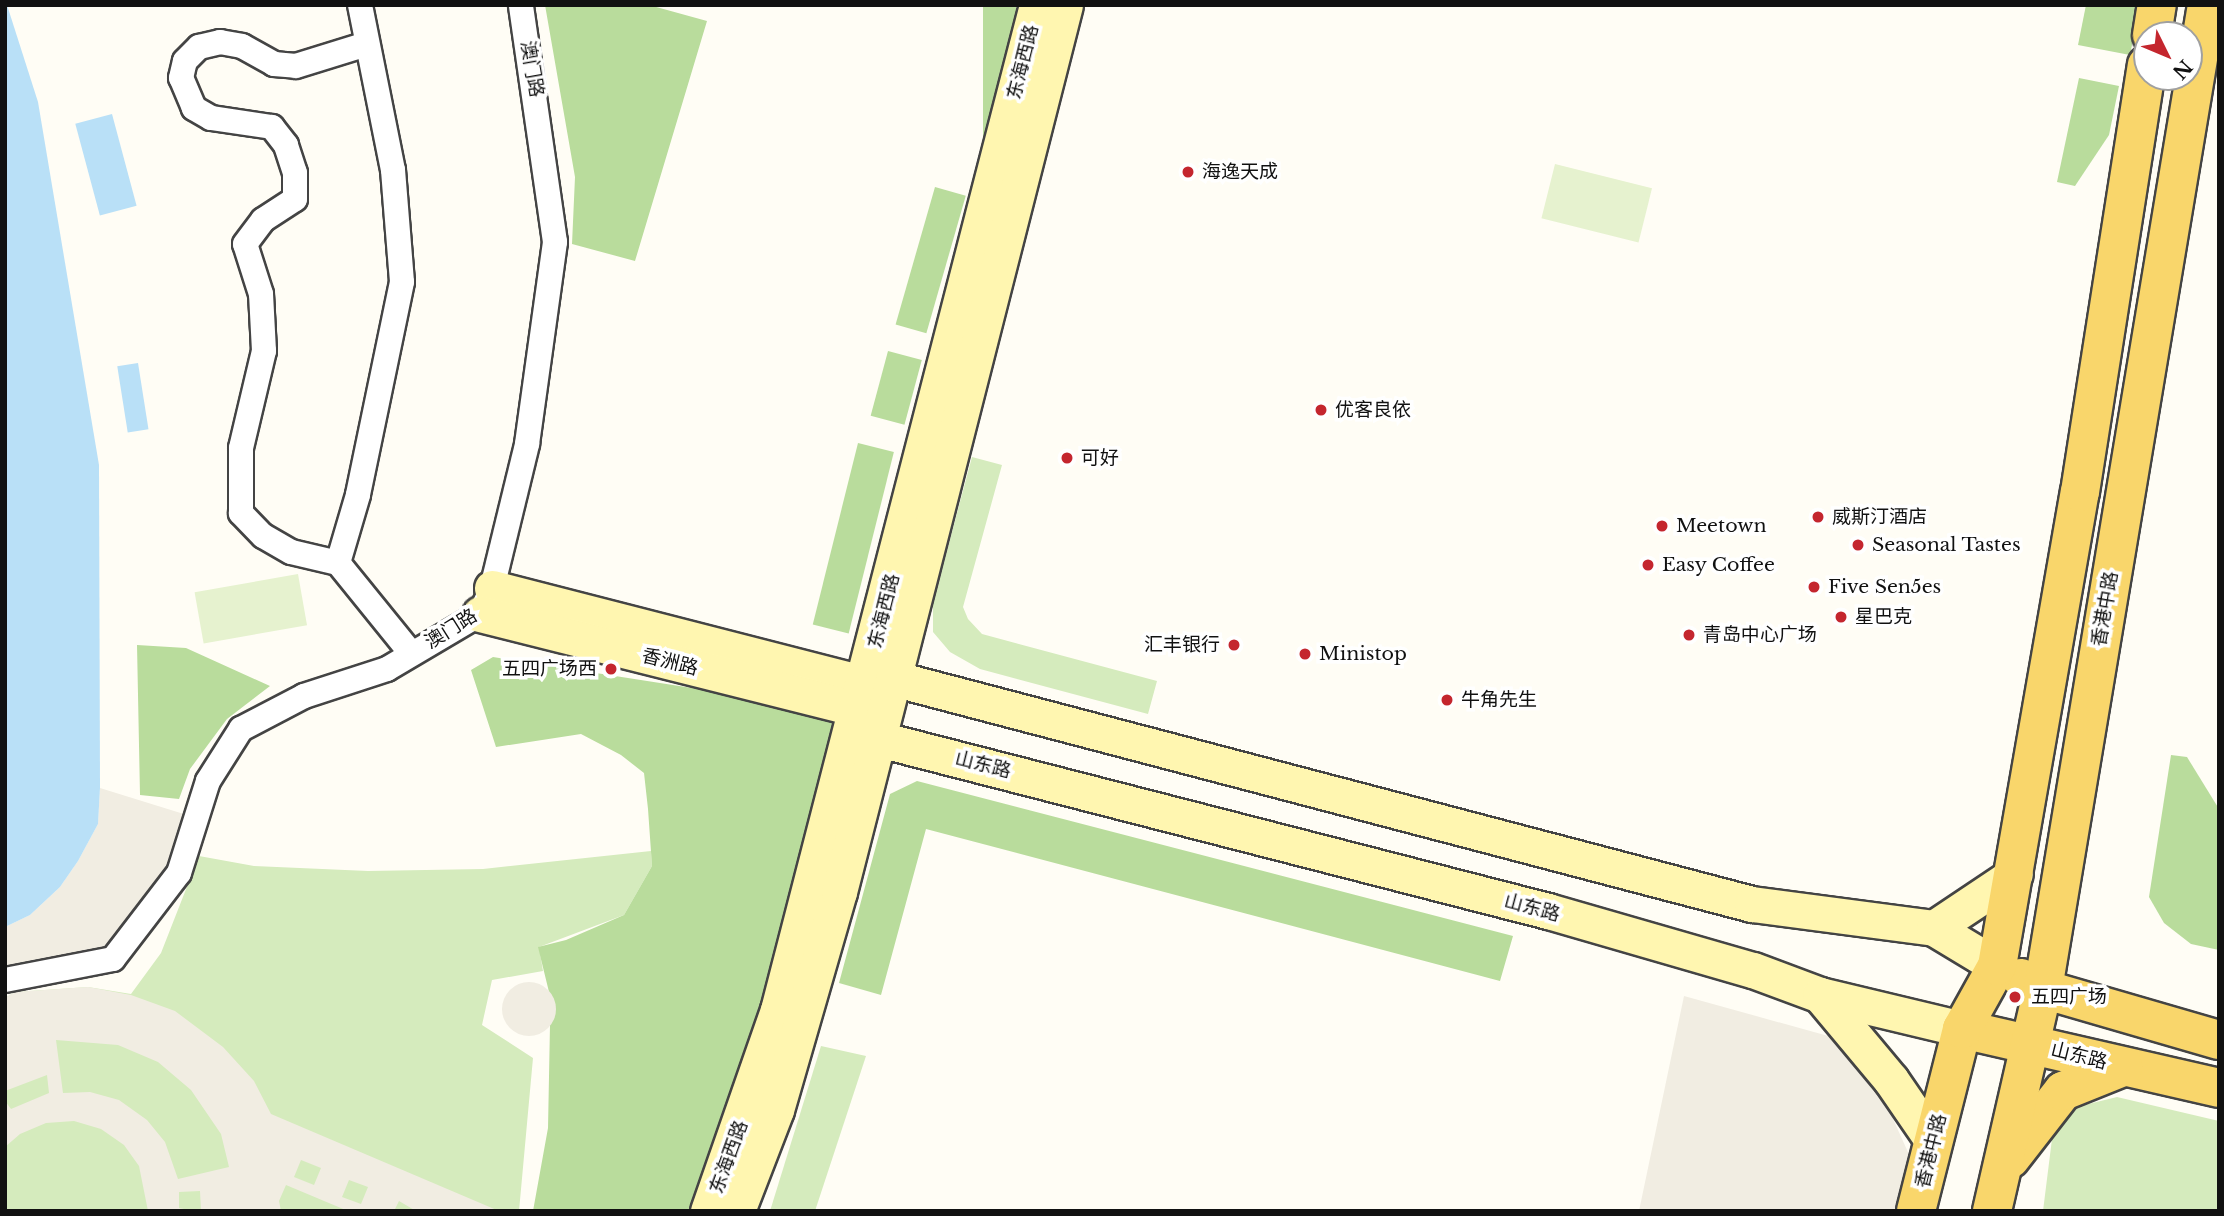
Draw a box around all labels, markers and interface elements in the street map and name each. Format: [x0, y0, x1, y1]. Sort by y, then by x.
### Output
north arrow [2133, 21, 2203, 91]
street label: 东海西路 [1003, 22, 1043, 102]
street label: 澳门路 [516, 39, 548, 99]
text: N [2168, 55, 2197, 84]
place label: 海逸天成 [1202, 161, 1278, 183]
marker: 海逸天成 [1180, 164, 1196, 180]
place label: 优客良依 [1335, 399, 1411, 421]
marker: 优客良依 [1313, 402, 1329, 418]
place label: 可好 [1081, 447, 1119, 469]
marker: 可好 [1059, 450, 1075, 466]
place label: 威斯汀酒店 [1832, 506, 1927, 528]
marker: 威斯汀酒店 [1810, 509, 1826, 525]
place label: Meetown [1676, 515, 1767, 537]
marker: Meetown [1654, 518, 1670, 534]
place label: Seasonal Tastes [1872, 534, 2021, 556]
marker: Seasonal Tastes [1850, 537, 1866, 553]
place label: Easy Coffee [1662, 554, 1775, 576]
marker: Easy Coffee [1640, 557, 1656, 573]
street label: 香港中路 [2087, 570, 2123, 648]
street label: 东海西路 [864, 571, 904, 651]
place label: Five Sen5es [1828, 576, 1941, 598]
marker: Five Sen5es [1806, 579, 1822, 595]
street label: 澳门路 [421, 604, 481, 654]
place label: 星巴克 [1855, 606, 1912, 628]
marker: 星巴克 [1833, 609, 1849, 625]
place label: 青岛中心广场 [1703, 624, 1817, 646]
marker: 青岛中心广场 [1681, 627, 1697, 643]
place label: 汇丰银行 [1144, 634, 1220, 656]
marker: 汇丰银行 [1226, 637, 1242, 653]
place label: Ministop [1319, 643, 1407, 665]
street label: 香洲路 [640, 644, 700, 680]
marker: Ministop [1297, 646, 1313, 662]
place label: 五四广场西 [502, 658, 597, 680]
marker: 五四广场西 [603, 661, 619, 677]
place label: 牛角先生 [1461, 689, 1537, 711]
marker: 牛角先生 [1439, 692, 1455, 708]
street label: 山东路 [953, 747, 1013, 783]
street label: 山东路 [1502, 890, 1562, 926]
place label: 五四广场 [2031, 986, 2107, 1008]
marker: 五四广场 [2005, 987, 2025, 1007]
street label: 山东路 [2049, 1038, 2109, 1074]
street label: 香港中路 [1911, 1111, 1951, 1191]
street label: 东海西路 [705, 1117, 753, 1197]

